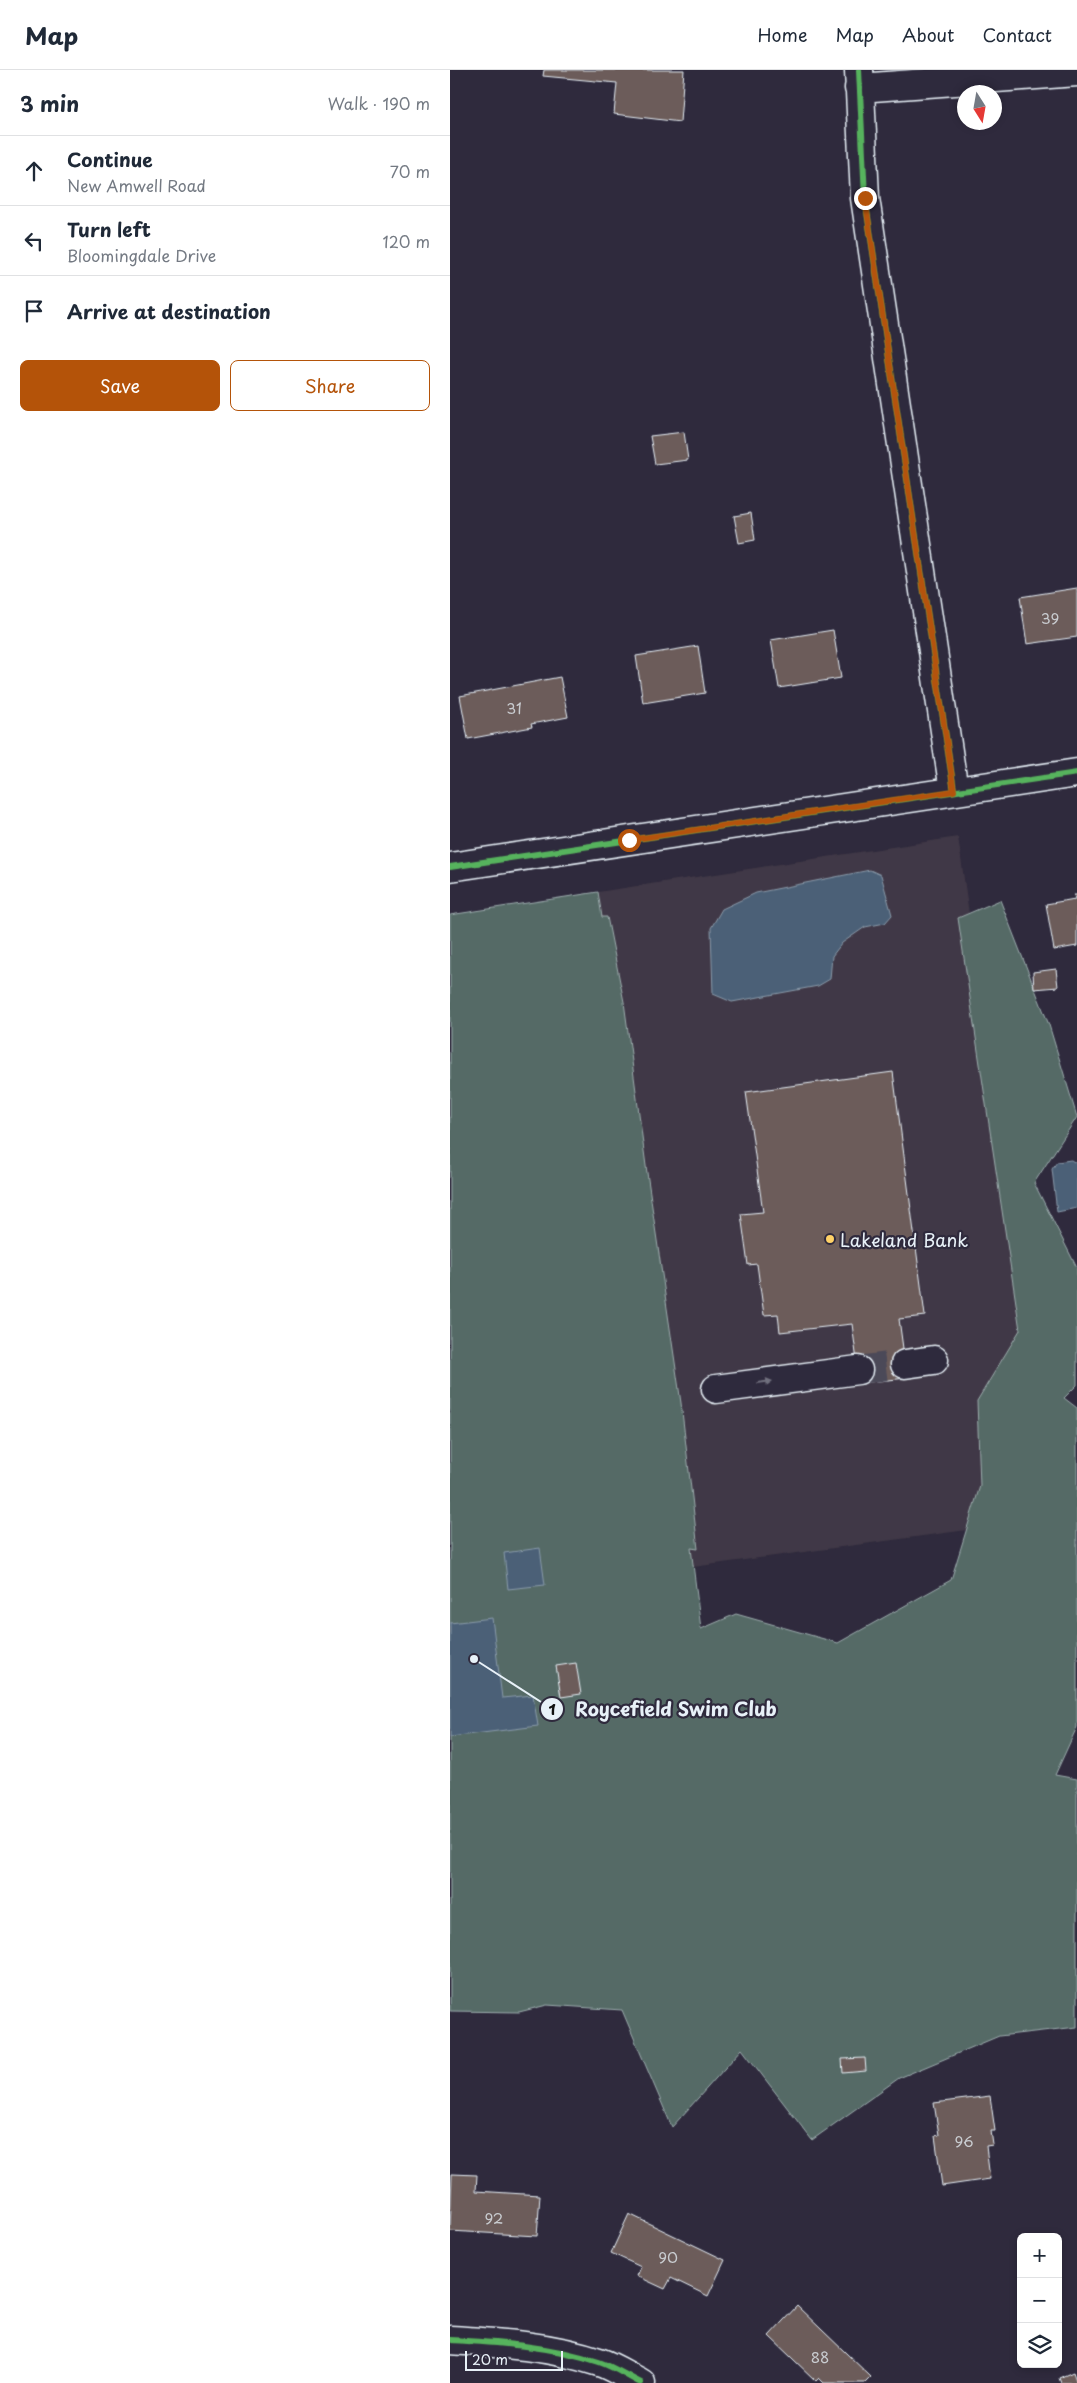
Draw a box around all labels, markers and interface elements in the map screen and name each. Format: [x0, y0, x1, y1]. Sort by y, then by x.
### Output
text: Map [25, 17, 78, 53]
text: Home [757, 21, 807, 48]
text: Map [835, 21, 874, 48]
text: About [902, 21, 954, 48]
text: Contact [982, 21, 1052, 48]
north arrow [957, 85, 1002, 130]
text: 3 min [20, 87, 79, 119]
text: Walk · 190 m [328, 91, 430, 115]
text: Continue [67, 145, 153, 173]
icon: ahead [20, 157, 48, 185]
text: 70 m [390, 159, 430, 183]
text: New Amwell Road [67, 173, 206, 197]
route end [854, 187, 877, 210]
text: Turn left [67, 215, 151, 243]
icon: left [20, 227, 48, 255]
text: 120 m [383, 229, 430, 253]
text: Bloomingdale Drive [67, 243, 216, 267]
icon: arrive [20, 297, 48, 325]
text: Arrive at destination [67, 297, 271, 325]
button: Save [20, 360, 220, 411]
button: Share [230, 360, 430, 411]
house number: 39 [1041, 606, 1059, 629]
house number: 31 [506, 696, 522, 719]
route start [618, 829, 641, 852]
place label: Lakeland Bank [840, 1226, 968, 1253]
marker: Lakeland Bank [824, 1233, 836, 1245]
one-way arrow [757, 1378, 773, 1386]
callout: Roycefield Swim Club [539, 1692, 787, 1726]
text: Roycefield Swim Club [575, 1694, 777, 1722]
text: 1 [548, 1697, 556, 1720]
house number: 96 [955, 2129, 974, 2152]
house number: 92 [485, 2206, 503, 2229]
map controls [1017, 2233, 1062, 2368]
button: + [1017, 2233, 1062, 2278]
house number: 90 [658, 2245, 678, 2268]
button: − [1017, 2278, 1062, 2323]
button: layers [1017, 2323, 1062, 2368]
house number: 88 [811, 2345, 829, 2368]
scale bar [465, 2348, 562, 2371]
text: 20 m [472, 2349, 508, 2370]

